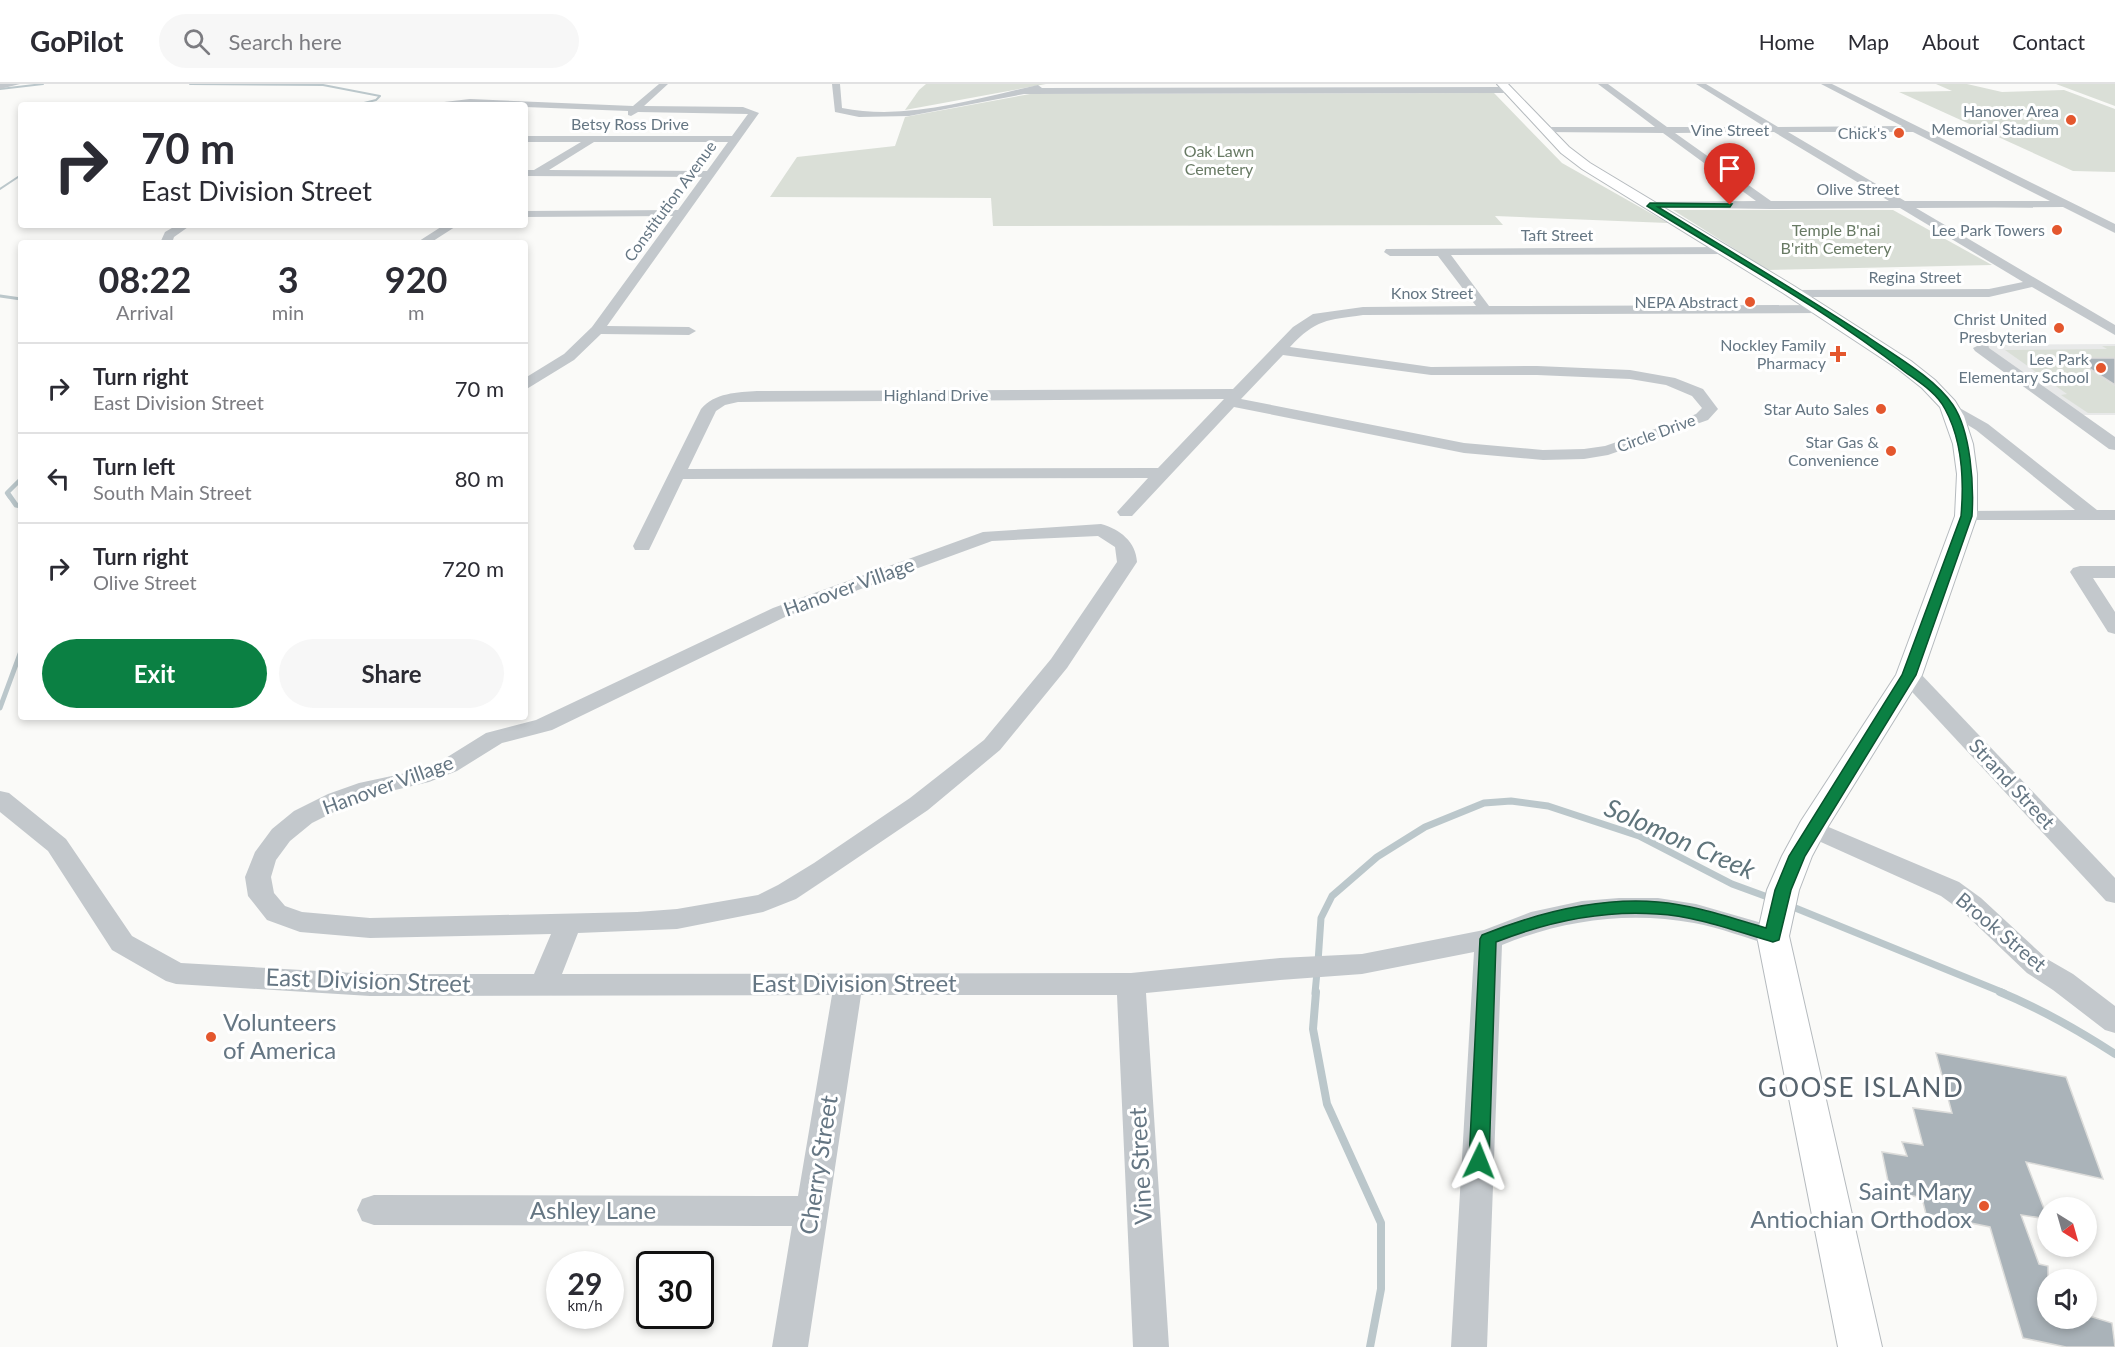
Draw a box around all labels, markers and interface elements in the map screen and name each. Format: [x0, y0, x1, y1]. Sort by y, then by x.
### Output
search box [159, 14, 579, 68]
text: GoPilot [30, 24, 123, 58]
icon: search [180, 25, 213, 58]
text: Search here [228, 28, 342, 55]
text: Home [1759, 29, 1815, 54]
text: Map [1848, 29, 1889, 54]
text: About [1922, 29, 1979, 54]
text: Contact [2012, 29, 2085, 54]
place label: Hanover Area Memorial Stadium [1931, 101, 2059, 138]
marker: Hanover Area Memorial Stadium [2064, 113, 2078, 127]
street label: Betsy Ross Drive [571, 114, 689, 133]
street label: Vine Street [1691, 120, 1769, 139]
text: 70 m [141, 123, 235, 173]
place label: Chick's [1838, 123, 1887, 142]
icon: right [42, 126, 120, 204]
marker: Chick's [1892, 126, 1906, 140]
street label: Constitution Avenue [619, 137, 720, 265]
park label: Oak Lawn Cemetery [1184, 141, 1254, 178]
pin [1704, 143, 1755, 205]
icon: arrive [1713, 152, 1746, 185]
text: East Division Street [141, 174, 372, 207]
street label: Olive Street [1817, 179, 1900, 198]
park label: Temple B'nai B'rith Cemetery [1781, 220, 1892, 257]
place label: Lee Park Towers [1931, 220, 2045, 239]
marker: Lee Park Towers [2050, 223, 2064, 237]
street label: Taft Street [1521, 225, 1594, 244]
text: 08:22 [99, 257, 191, 301]
text: 3 [278, 257, 299, 301]
text: 920 [385, 257, 447, 301]
street label: Regina Street [1868, 267, 1962, 286]
street label: Knox Street [1391, 283, 1473, 302]
place label: NEPA Abstract [1634, 292, 1738, 311]
marker: NEPA Abstract [1743, 295, 1757, 309]
text: Arrival [116, 300, 174, 324]
text: min [272, 300, 304, 324]
text: m [408, 300, 424, 324]
place label: Christ United Presbyterian [1954, 309, 2047, 346]
marker: Christ United Presbyterian [2052, 321, 2066, 335]
place label: Nockley Family Pharmacy [1720, 335, 1827, 372]
marker: Nockley Family Pharmacy [1831, 347, 1845, 361]
place label: Lee Park Elementary School [1959, 349, 2090, 386]
marker: Lee Park Elementary School [2094, 361, 2108, 375]
text: Turn right [93, 363, 188, 390]
icon: right [42, 372, 75, 405]
text: 70 m [455, 375, 504, 402]
street label: Highland Drive [883, 385, 989, 404]
text: East Division Street [93, 390, 264, 414]
place label: Star Auto Sales [1764, 399, 1869, 418]
marker: Star Auto Sales [1874, 402, 1888, 416]
street label: Circle Drive [1614, 410, 1698, 456]
place label: Star Gas & Convenience [1788, 432, 1880, 469]
marker: Star Gas & Convenience [1884, 444, 1898, 458]
text: Turn left [93, 453, 175, 480]
icon: left [42, 462, 75, 495]
text: 80 m [455, 465, 504, 492]
text: South Main Street [93, 480, 252, 504]
text: Turn right [93, 543, 188, 570]
street label: Hanover Village [780, 551, 917, 621]
icon: right [42, 552, 75, 585]
text: 720 m [442, 555, 504, 582]
text: Olive Street [93, 570, 197, 594]
button: Exit [42, 639, 267, 708]
button: Share [279, 639, 504, 708]
street label: Strand Street [1965, 733, 2061, 833]
street label: Hanover Village [319, 749, 456, 819]
water label: Solomon Creek [1600, 791, 1761, 886]
street label: Brook Street [1952, 887, 2052, 976]
street label: East Division Street [265, 961, 471, 998]
street label: East Division Street [751, 968, 957, 997]
place label: Volunteers of America [223, 1007, 336, 1064]
marker: Volunteers of America [204, 1030, 218, 1044]
district label: GOOSE ISLAND [1758, 1071, 1964, 1103]
street label: Cherry Street [792, 1093, 843, 1237]
street label: Vine Street [1122, 1106, 1157, 1225]
position arrow [1447, 1129, 1511, 1193]
place label: Saint Mary Antiochian Orthodox [1750, 1176, 1973, 1233]
street label: Ashley Lane [530, 1195, 656, 1224]
north arrow [2037, 1197, 2097, 1257]
map controls [2037, 1197, 2097, 1329]
marker: Saint Mary Antiochian Orthodox [1977, 1199, 1991, 1213]
speed limit sign: 30 [636, 1251, 714, 1329]
text: 29 [568, 1265, 602, 1301]
button: sound [2037, 1269, 2097, 1329]
text: km/h [567, 1296, 603, 1314]

